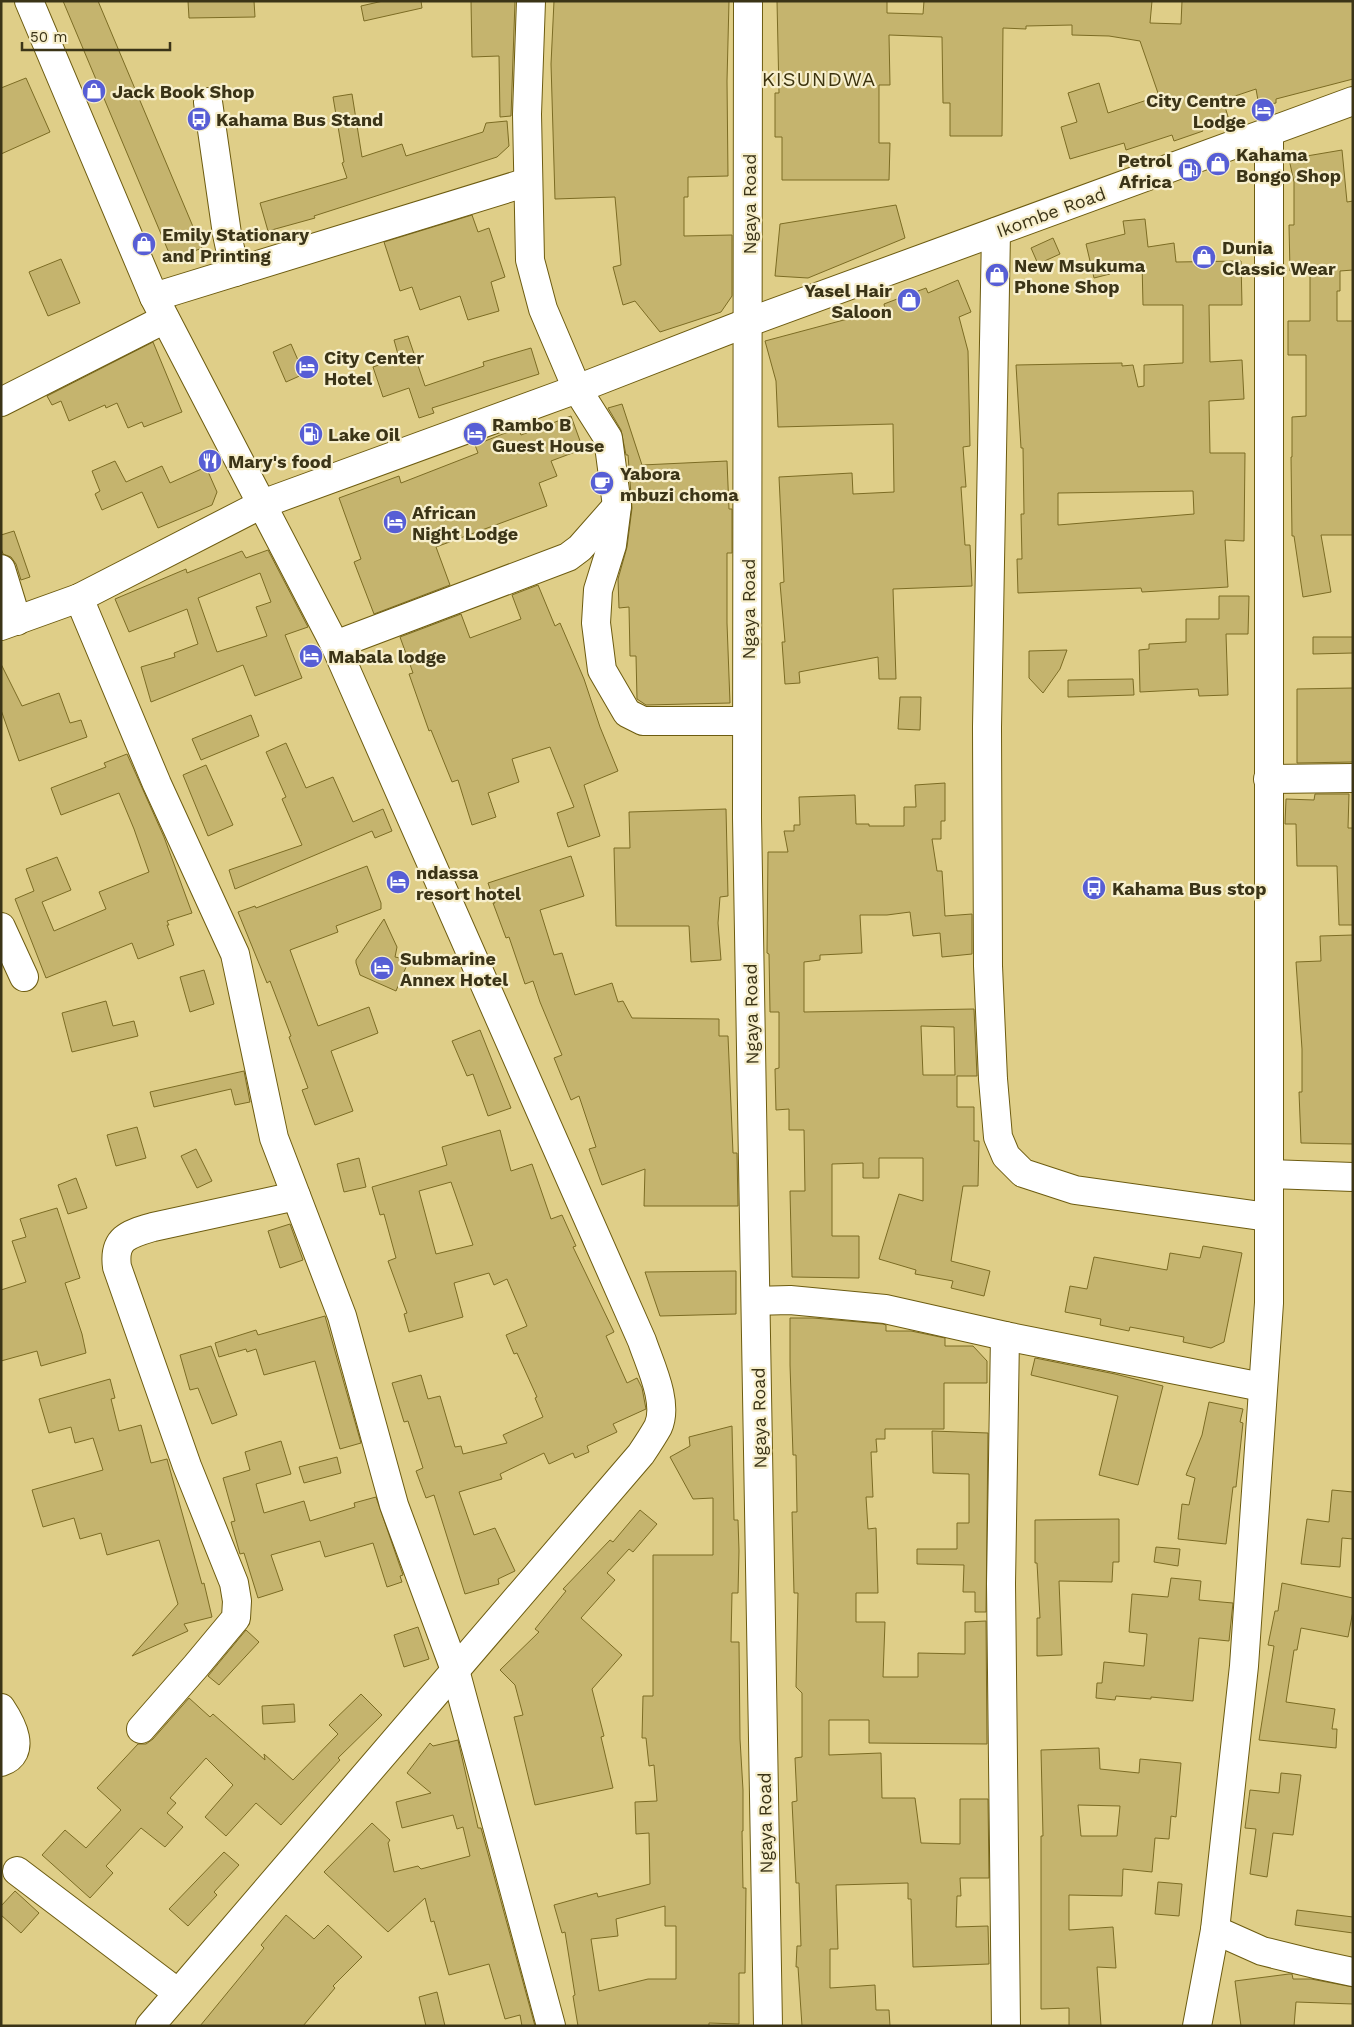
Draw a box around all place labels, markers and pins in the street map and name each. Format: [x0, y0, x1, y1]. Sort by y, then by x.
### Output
shop icon: Jack Book Shop [81, 78, 107, 104]
place label: Jack Book Shop [112, 81, 254, 102]
place label: City Centre Lodge [1146, 90, 1246, 132]
hotel icon: City Centre Lodge [1250, 97, 1276, 123]
bus stop icon: Kahama Bus Stand [186, 106, 212, 132]
place label: Kahama Bus Stand [216, 109, 383, 130]
place label: Kahama Bongo Shop [1236, 144, 1341, 186]
place label: Petrol Africa [1118, 150, 1173, 192]
shop icon: Kahama Bongo Shop [1205, 151, 1231, 177]
fuel station icon: Petrol Africa [1177, 157, 1203, 183]
place label: Emily Stationary and Printing [162, 224, 310, 266]
shop icon: Emily Stationary and Printing [131, 231, 157, 257]
place label: Dunia Classic Wear [1222, 237, 1336, 279]
shop icon: Dunia Classic Wear [1191, 244, 1217, 270]
place label: New Msukuma Phone Shop [1014, 255, 1146, 297]
shop icon: New Msukuma Phone Shop [984, 262, 1010, 288]
place label: Yasel Hair Saloon [804, 280, 892, 322]
shop icon: Yasel Hair Saloon [896, 287, 922, 313]
place label: City Center Hotel [324, 347, 424, 389]
hotel icon: City Center Hotel [294, 354, 320, 380]
place label: Rambo B Guest House [492, 414, 604, 456]
fuel station icon: Lake Oil [298, 421, 324, 447]
hotel icon: Rambo B Guest House [462, 421, 488, 447]
place label: Lake Oil [328, 424, 400, 445]
restaurant icon: Mary's food [197, 448, 223, 474]
place label: Mary's food [228, 451, 332, 472]
place label: Yabora mbuzi choma [620, 463, 739, 505]
cafe icon: Yabora mbuzi choma [589, 470, 615, 496]
place label: African Night Lodge [412, 502, 518, 544]
hotel icon: African Night Lodge [382, 509, 408, 535]
hotel icon: Mabala lodge [298, 643, 324, 669]
place label: Mabala lodge [328, 646, 446, 667]
place label: ndassa resort hotel [416, 862, 521, 904]
hotel icon: ndassa resort hotel [385, 869, 411, 895]
bus stop icon: Kahama Bus stop [1081, 875, 1107, 901]
place label: Kahama Bus stop [1112, 878, 1266, 899]
place label: Submarine Annex Hotel [400, 948, 508, 990]
hotel icon: Submarine Annex Hotel [369, 955, 395, 981]

